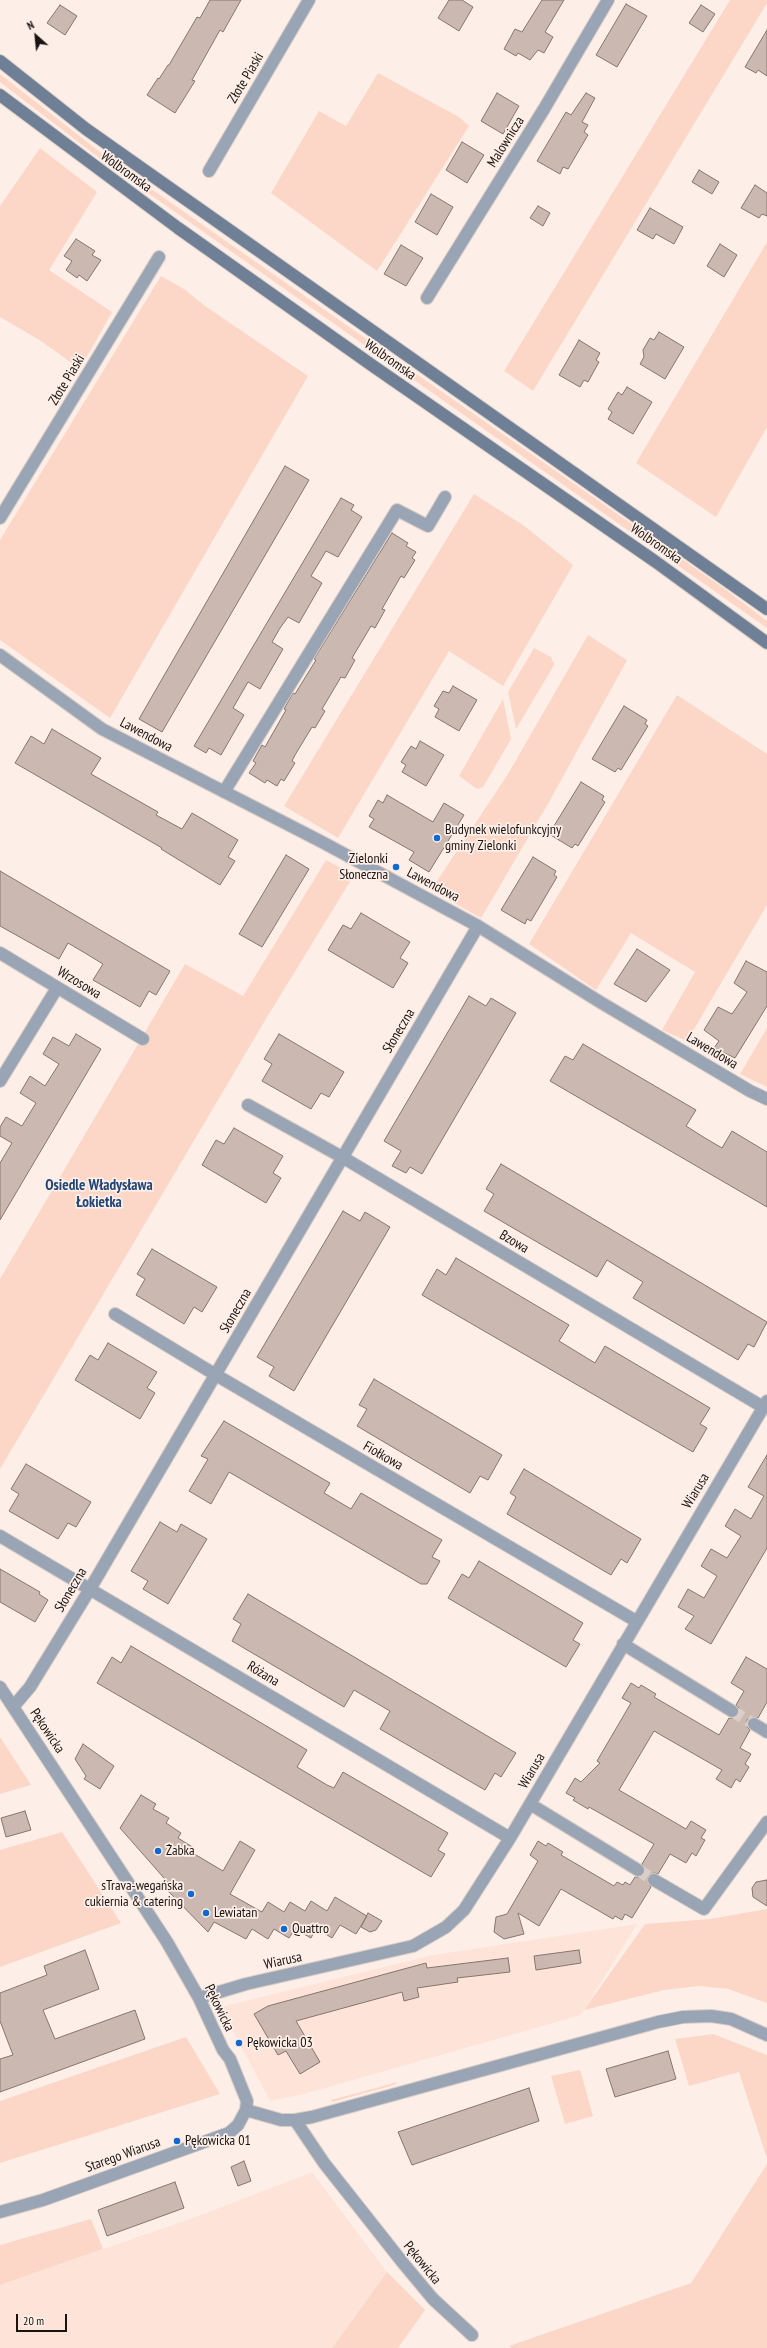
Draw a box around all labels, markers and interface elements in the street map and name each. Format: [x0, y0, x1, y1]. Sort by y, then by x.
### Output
north arrow [16, 16, 56, 56]
text: N [25, 18, 36, 33]
street label: Złote Piaski [224, 50, 268, 106]
street label: Malownicza [484, 114, 528, 170]
street label: Wolbromska [97, 148, 155, 196]
street label: Wolbromska [361, 336, 419, 384]
street label: Złote Piaski [45, 352, 89, 408]
street label: Wolbromska [627, 520, 685, 568]
street label: Lawendowa [117, 714, 175, 756]
place label: Budynek wielofunkcyjny gminy Zielonki [445, 822, 561, 854]
marker: Budynek wielofunkcyjny gminy Zielonki [432, 833, 442, 843]
place label: Zielonki Słoneczna [339, 851, 388, 884]
marker: Zielonki Słoneczna [391, 862, 401, 872]
street label: Lawendowa [404, 864, 462, 906]
street label: Wrzosowa [54, 963, 104, 1003]
street label: Słoneczna [379, 1006, 419, 1056]
street label: Lawendowa [683, 1029, 741, 1073]
district label: Osiedle Władysława Łokietka [45, 1177, 153, 1212]
street label: Bzowa [496, 1227, 532, 1257]
street label: Słoneczna [217, 1286, 255, 1336]
street label: Fiołkowa [360, 1438, 406, 1474]
street label: Wiarusa [679, 1470, 713, 1512]
street label: Słoneczna [51, 1565, 91, 1615]
street label: Różana [244, 1658, 282, 1690]
street label: Pękowicka [26, 1706, 68, 1756]
street label: Wiarusa [515, 1750, 549, 1792]
place label: Żabka [166, 1843, 195, 1859]
marker: Żabka [153, 1846, 163, 1856]
place label: sTrava-wegańska cukiernia & catering [85, 1878, 183, 1910]
marker: sTrava-wegańska cukiernia & catering [186, 1889, 196, 1899]
place label: Lewiatan [214, 1905, 257, 1921]
marker: Lewiatan [201, 1908, 211, 1918]
place label: Quattro [292, 1921, 329, 1937]
marker: Quattro [279, 1924, 289, 1934]
street label: Wiarusa [263, 1949, 303, 1973]
street label: Pękowicka [200, 1982, 238, 2034]
place label: Pękowicka 03 [247, 2035, 313, 2051]
marker: Pękowicka 03 [234, 2038, 244, 2048]
place label: Pękowicka 01 [185, 2133, 251, 2149]
street label: Starego Wiarusa [83, 2134, 163, 2176]
marker: Pękowicka 01 [172, 2136, 182, 2146]
street label: Pękowicka [400, 2238, 444, 2288]
scale bar [18, 2306, 69, 2332]
text: 20 m [23, 2313, 44, 2328]

